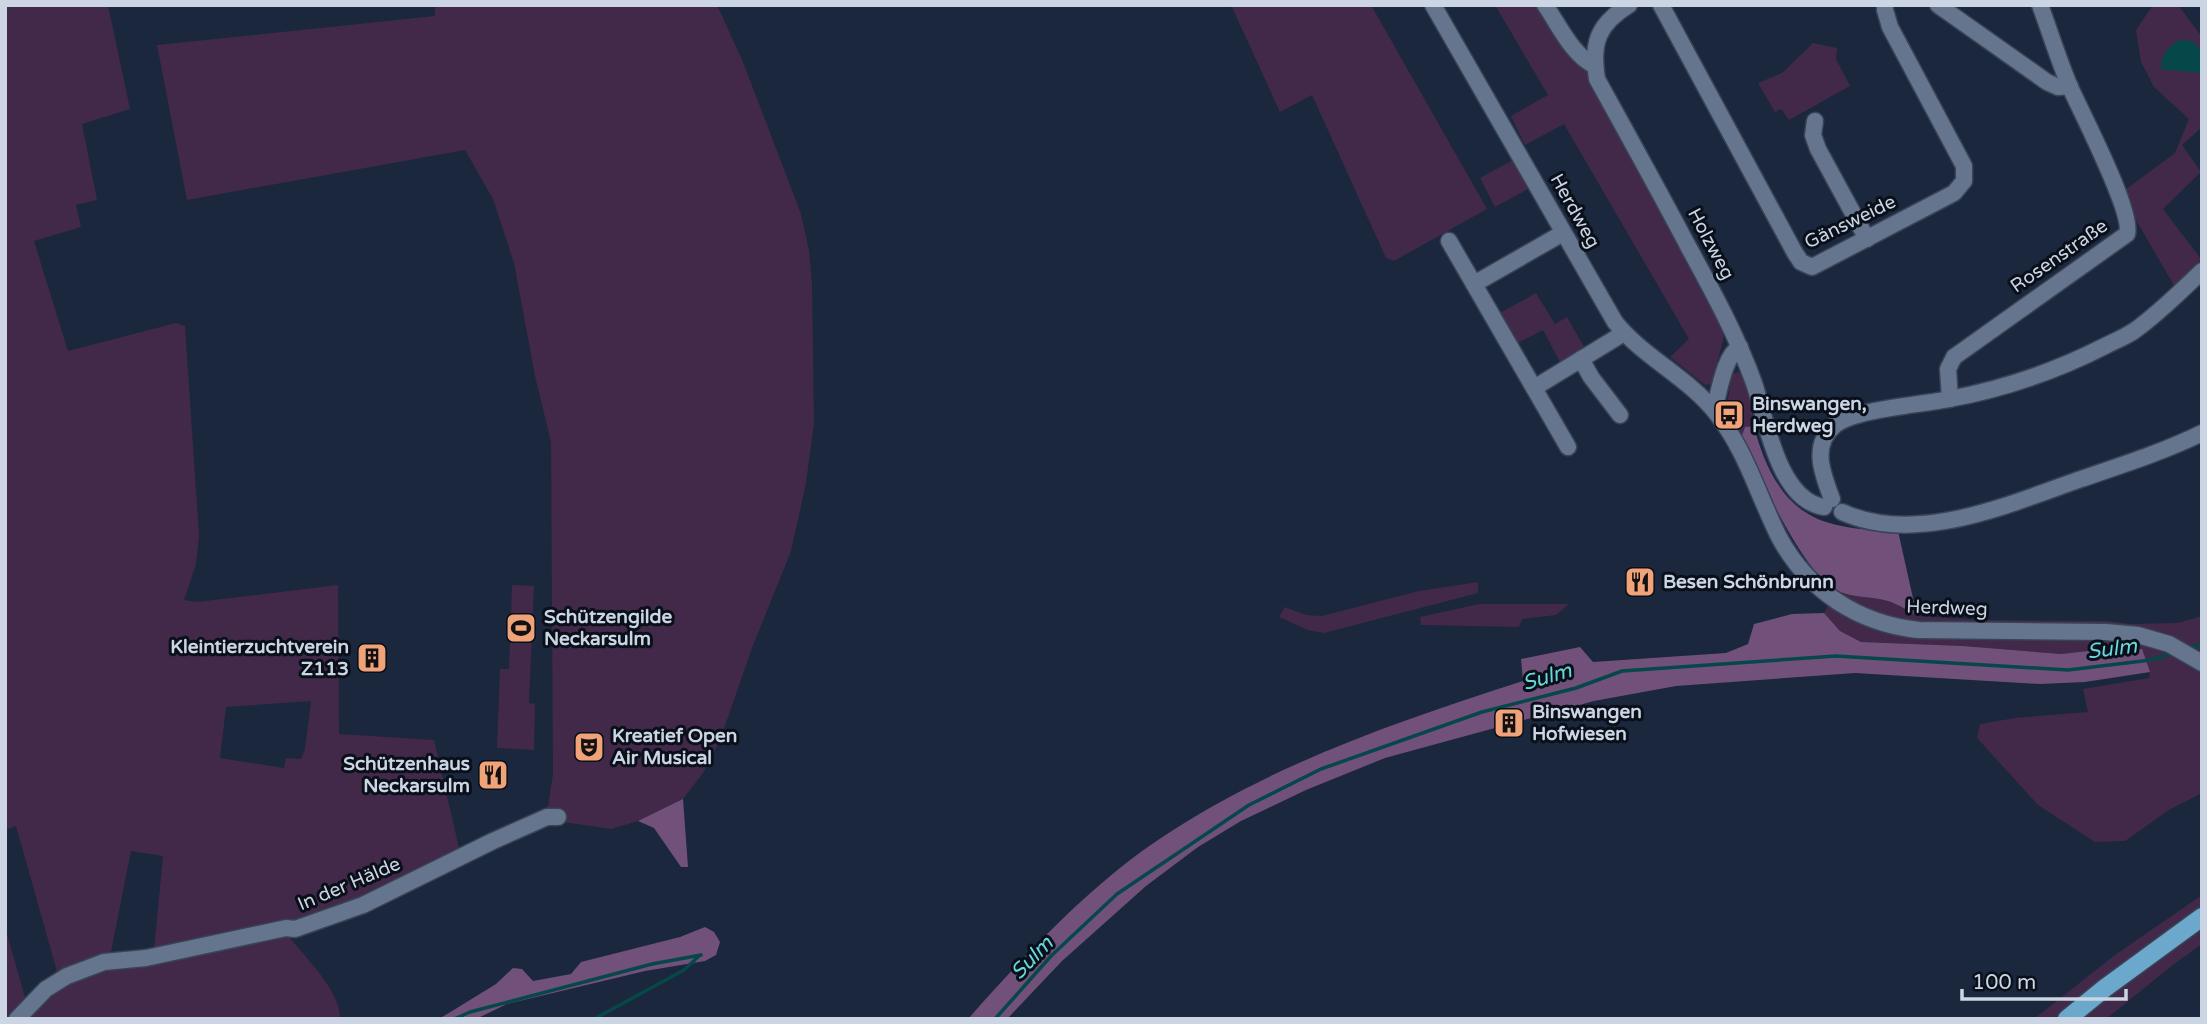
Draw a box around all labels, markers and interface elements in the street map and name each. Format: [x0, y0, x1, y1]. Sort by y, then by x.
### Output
street label: Herdweg [1546, 170, 1604, 252]
street label: Gänsweide [1801, 190, 1899, 254]
street label: Holzweg [1683, 205, 1739, 283]
street label: Rosenstraße [2006, 215, 2112, 297]
place label: Binswangen, Herdweg [1752, 393, 1867, 438]
bus stop icon: Binswangen, Herdweg [1712, 398, 1746, 432]
restaurant icon: Besen Schönbrunn [1623, 565, 1657, 599]
place label: Besen Schönbrunn [1663, 571, 1834, 593]
street label: Herdweg [1906, 596, 1988, 620]
place label: Schützengilde Neckarsulm [544, 606, 672, 650]
sports icon: Schützengilde Neckarsulm [504, 611, 538, 645]
water label: Sulm [2086, 633, 2139, 664]
place label: Kleintierzuchtverein Z113 [170, 636, 349, 680]
building icon: Kleintierzuchtverein Z113 [355, 641, 389, 675]
water label: Sulm [1520, 658, 1575, 696]
place label: Binswangen Hofwiesen [1532, 701, 1642, 745]
building icon: Binswangen Hofwiesen [1492, 706, 1526, 740]
place label: Kreatief Open Air Musical [612, 725, 737, 769]
theatre icon: Kreatief Open Air Musical [572, 730, 606, 764]
place label: Schützenhaus Neckarsulm [343, 753, 470, 797]
restaurant icon: Schützenhaus Neckarsulm [476, 758, 510, 792]
street label: In der Hälde [294, 853, 404, 915]
water label: Sulm [1006, 931, 1059, 985]
scale bar [1962, 958, 2126, 1002]
text: 100 m [1972, 970, 2036, 995]

